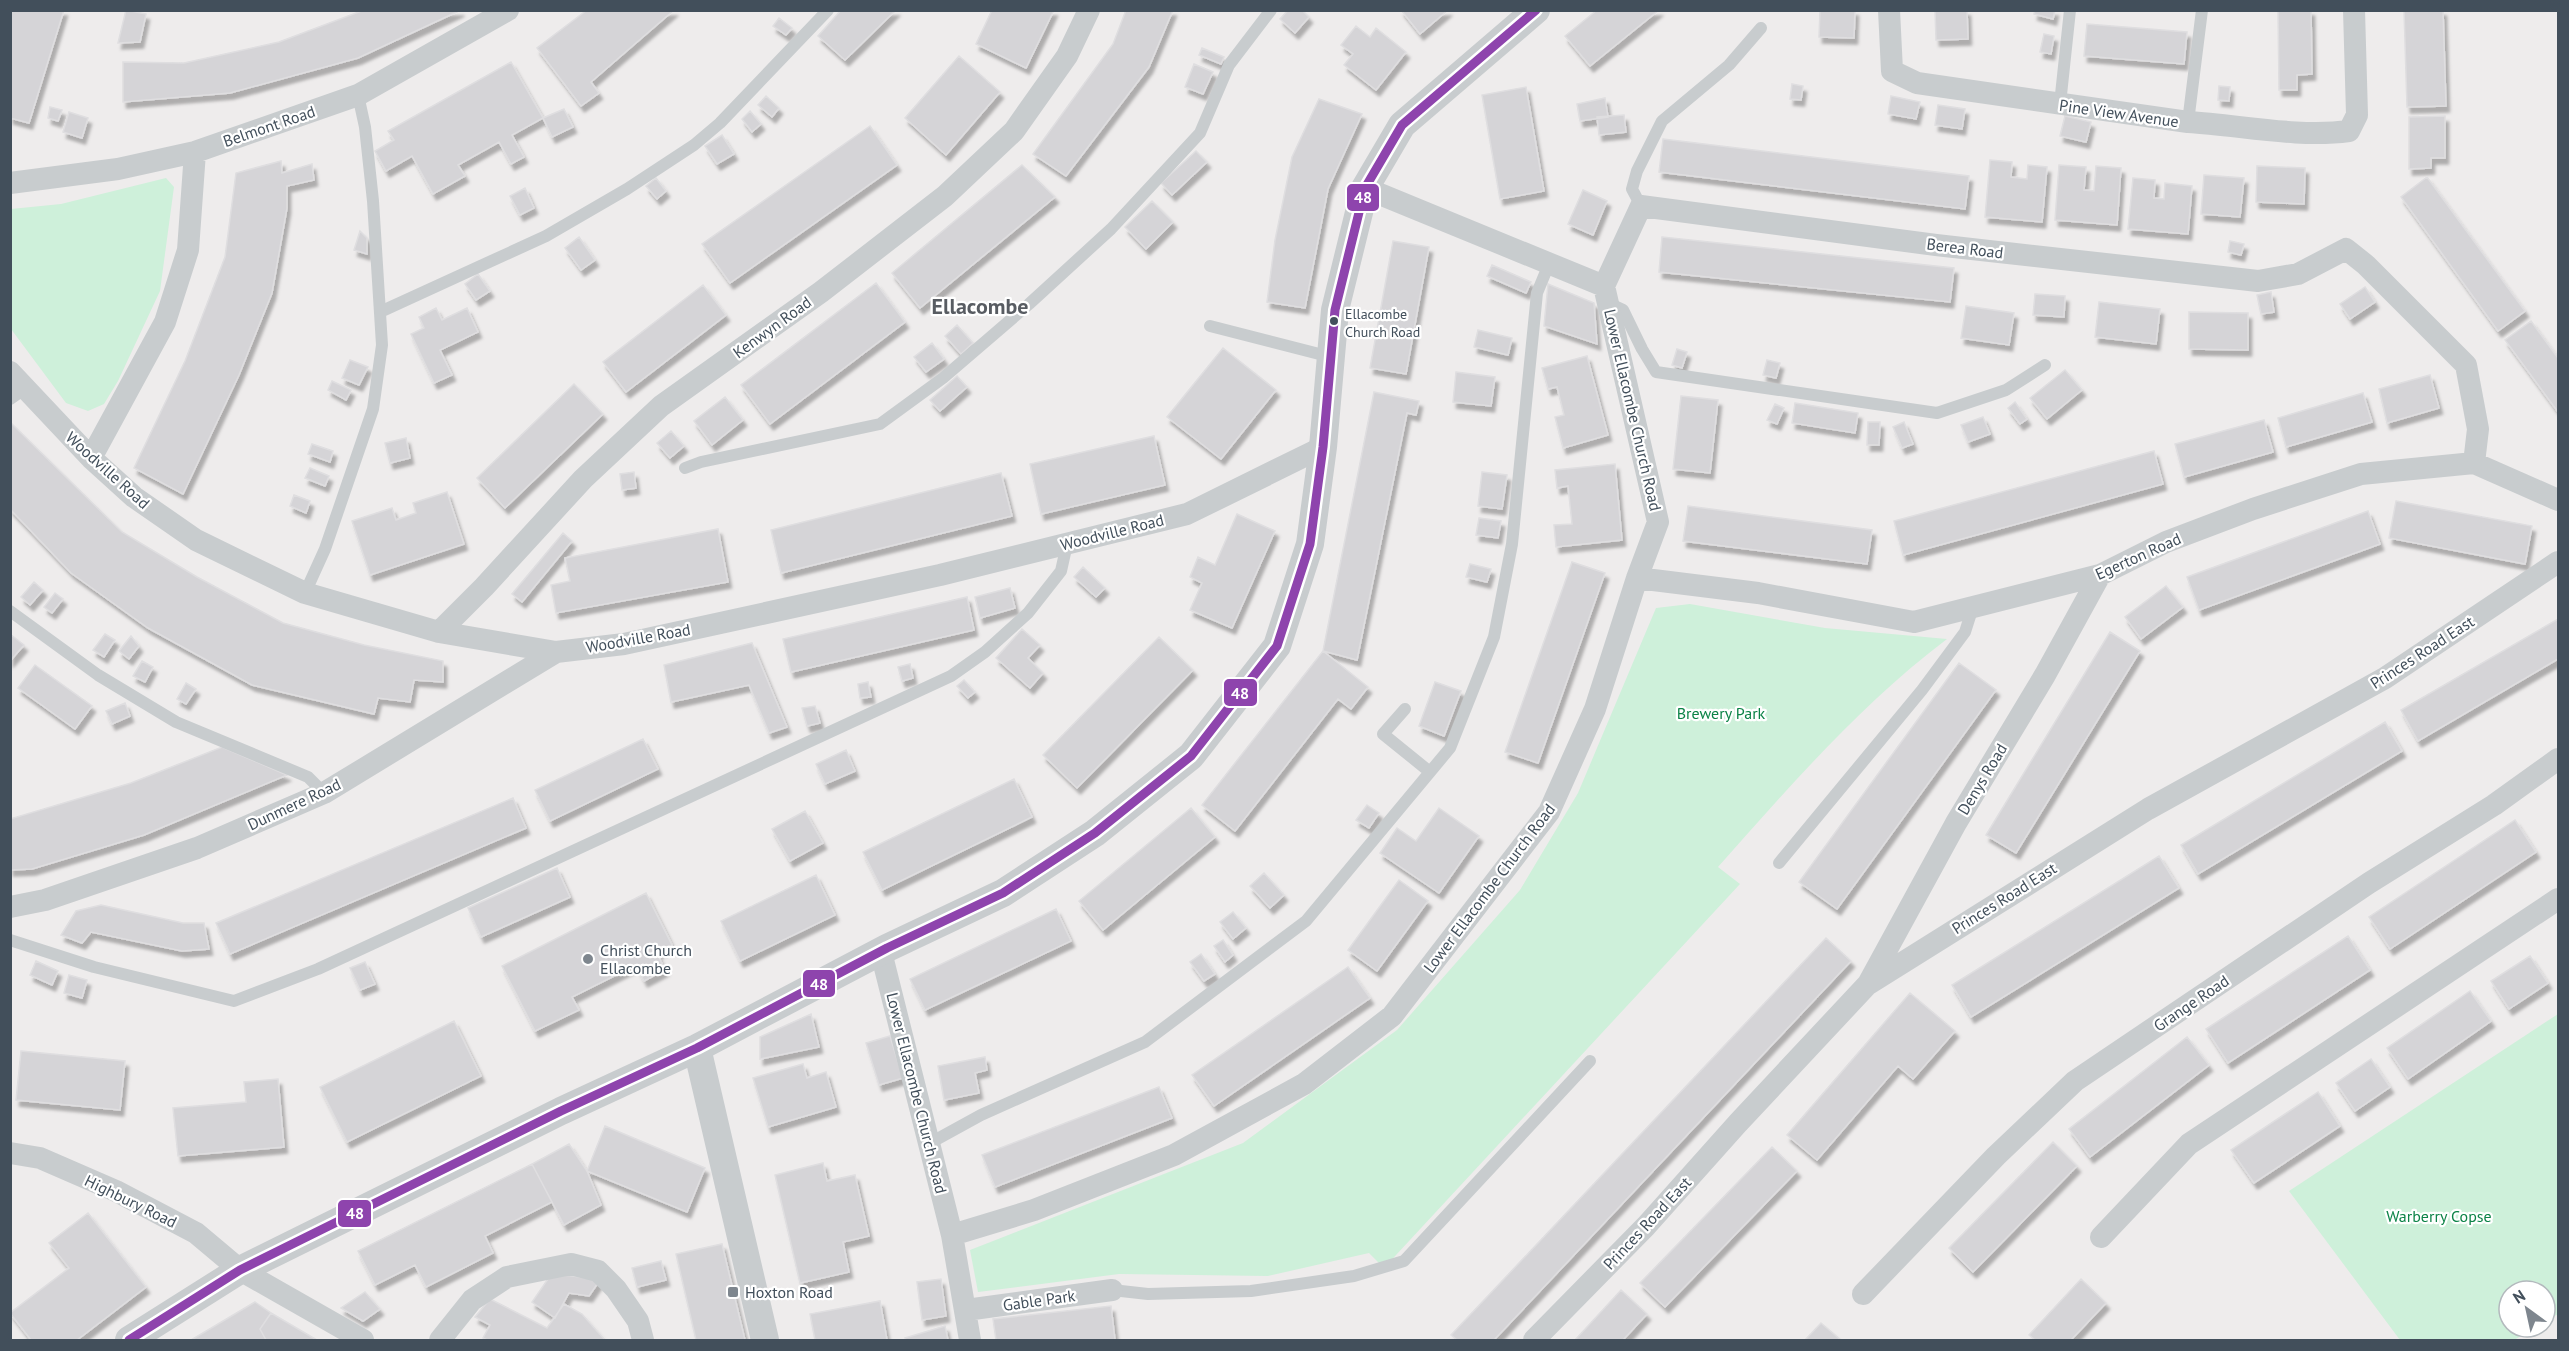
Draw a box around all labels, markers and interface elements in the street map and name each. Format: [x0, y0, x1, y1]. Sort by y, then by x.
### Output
street label: Pine View Avenue [2058, 95, 2180, 131]
street label: Belmont Road [220, 101, 318, 151]
line badge: 48 [1346, 183, 1380, 212]
text: 48 [1354, 187, 1372, 207]
street label: Berea Road [1926, 233, 2004, 263]
street label: Kenwyn Road [729, 292, 815, 362]
district label: Ellacombe [932, 292, 1028, 320]
place label: Ellacombe Church Road [1345, 305, 1420, 341]
street label: Lower Ellacombe Church Road [1600, 307, 1666, 513]
marker: Ellacombe Church Road [1328, 315, 1340, 327]
street label: Woodville Road [62, 427, 154, 513]
street label: Woodville Road [1058, 509, 1166, 555]
street label: Egerton Road [2092, 528, 2184, 584]
street label: Princes Road East [2366, 611, 2478, 693]
street label: Woodville Road [584, 619, 692, 657]
line badge: 48 [1223, 678, 1258, 707]
text: 48 [1231, 683, 1249, 703]
park label: Brewery Park [1677, 703, 1766, 723]
street label: Denys Road [1953, 740, 2011, 818]
street label: Dunmere Road [244, 774, 344, 834]
street label: Lower Ellacombe Church Road [1419, 800, 1559, 976]
street label: Princes Road East [1948, 858, 2061, 938]
place label: Christ Church Ellacombe [600, 940, 692, 978]
marker: Christ Church Ellacombe [581, 952, 595, 966]
line badge: 48 [802, 969, 836, 998]
street label: Grange Road [2149, 970, 2233, 1036]
text: 48 [810, 974, 828, 994]
street label: Lower Ellacombe Church Road [882, 990, 952, 1196]
street label: Highbury Road [82, 1170, 180, 1232]
street label: Princes Road East [1599, 1172, 1696, 1274]
line badge: 48 [337, 1199, 372, 1228]
text: 48 [346, 1203, 364, 1223]
park label: Warberry Copse [2386, 1206, 2492, 1226]
north arrow [2497, 1279, 2557, 1339]
place label: Hoxton Road [745, 1282, 833, 1302]
marker: Hoxton Road [726, 1285, 740, 1299]
street label: Gable Park [1002, 1285, 1077, 1315]
text: N [2509, 1285, 2529, 1308]

